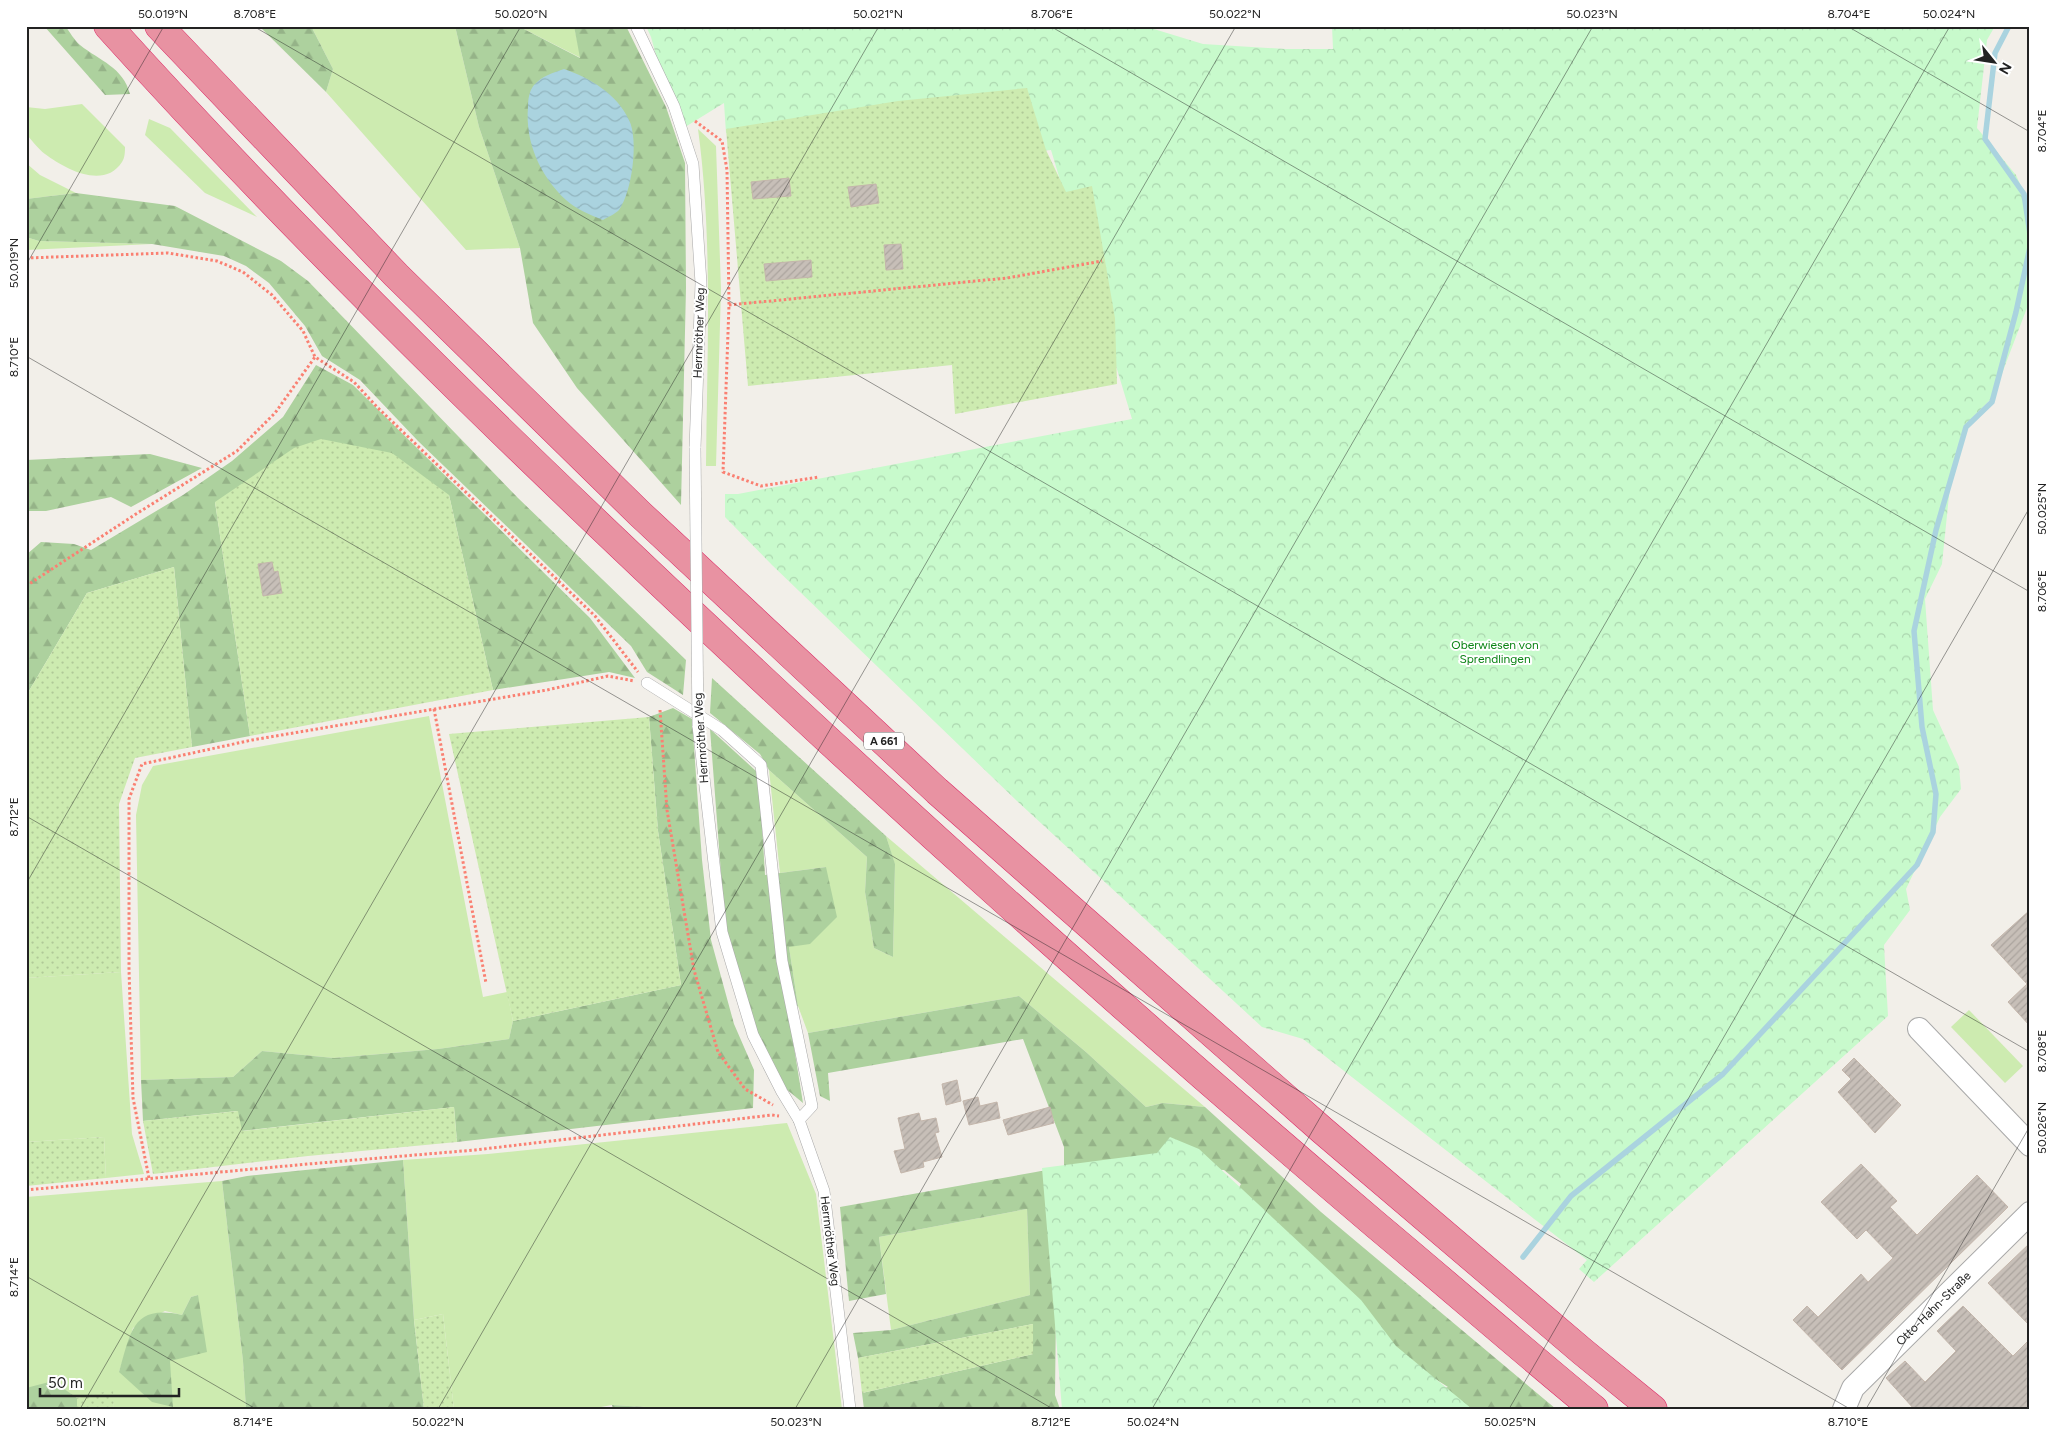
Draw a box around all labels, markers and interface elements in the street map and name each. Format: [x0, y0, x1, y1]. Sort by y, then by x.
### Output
text: 50.019°N [138, 7, 188, 21]
text: 8.708°E [234, 7, 276, 21]
text: 50.020°N [495, 7, 547, 21]
text: 50.021°N [853, 7, 903, 21]
text: 8.706°E [1031, 7, 1073, 21]
text: 50.022°N [1209, 7, 1261, 21]
text: 50.023°N [1566, 7, 1618, 21]
text: 8.704°E [1828, 7, 1870, 21]
text: 50.024°N [1923, 7, 1975, 21]
north arrow [1968, 38, 2018, 88]
text: N [1995, 59, 2015, 77]
text: 8.704°E [2035, 110, 2049, 152]
text: 50.019°N [7, 238, 21, 288]
street label: Herrnröther Weg [690, 287, 708, 379]
text: 8.710°E [7, 337, 21, 377]
text: 50.025°N [2035, 483, 2049, 535]
text: 8.706°E [2035, 570, 2049, 612]
park label: Oberwiesen von Sprendlingen [1451, 638, 1539, 666]
street label: Herrnröther Weg [691, 692, 711, 784]
road number: A 661 [864, 732, 904, 749]
text: 8.712°E [7, 797, 21, 837]
text: 8.708°E [2035, 1030, 2049, 1072]
text: 50.026°N [2035, 1102, 2049, 1154]
street label: Herrnröther Weg [818, 1195, 842, 1287]
text: 8.714°E [7, 1257, 21, 1297]
street label: Otto-Hahn-Straße [1893, 1268, 1974, 1348]
scale bar [40, 1365, 179, 1397]
text: 50 m [48, 1374, 83, 1392]
text: 50.021°N [56, 1415, 106, 1429]
text: 8.714°E [233, 1415, 273, 1429]
text: 50.022°N [412, 1415, 464, 1429]
text: 50.023°N [770, 1415, 822, 1429]
text: 8.712°E [1031, 1415, 1071, 1429]
text: 50.024°N [1127, 1415, 1179, 1429]
text: 50.025°N [1484, 1415, 1536, 1429]
text: 8.710°E [1828, 1415, 1868, 1429]

